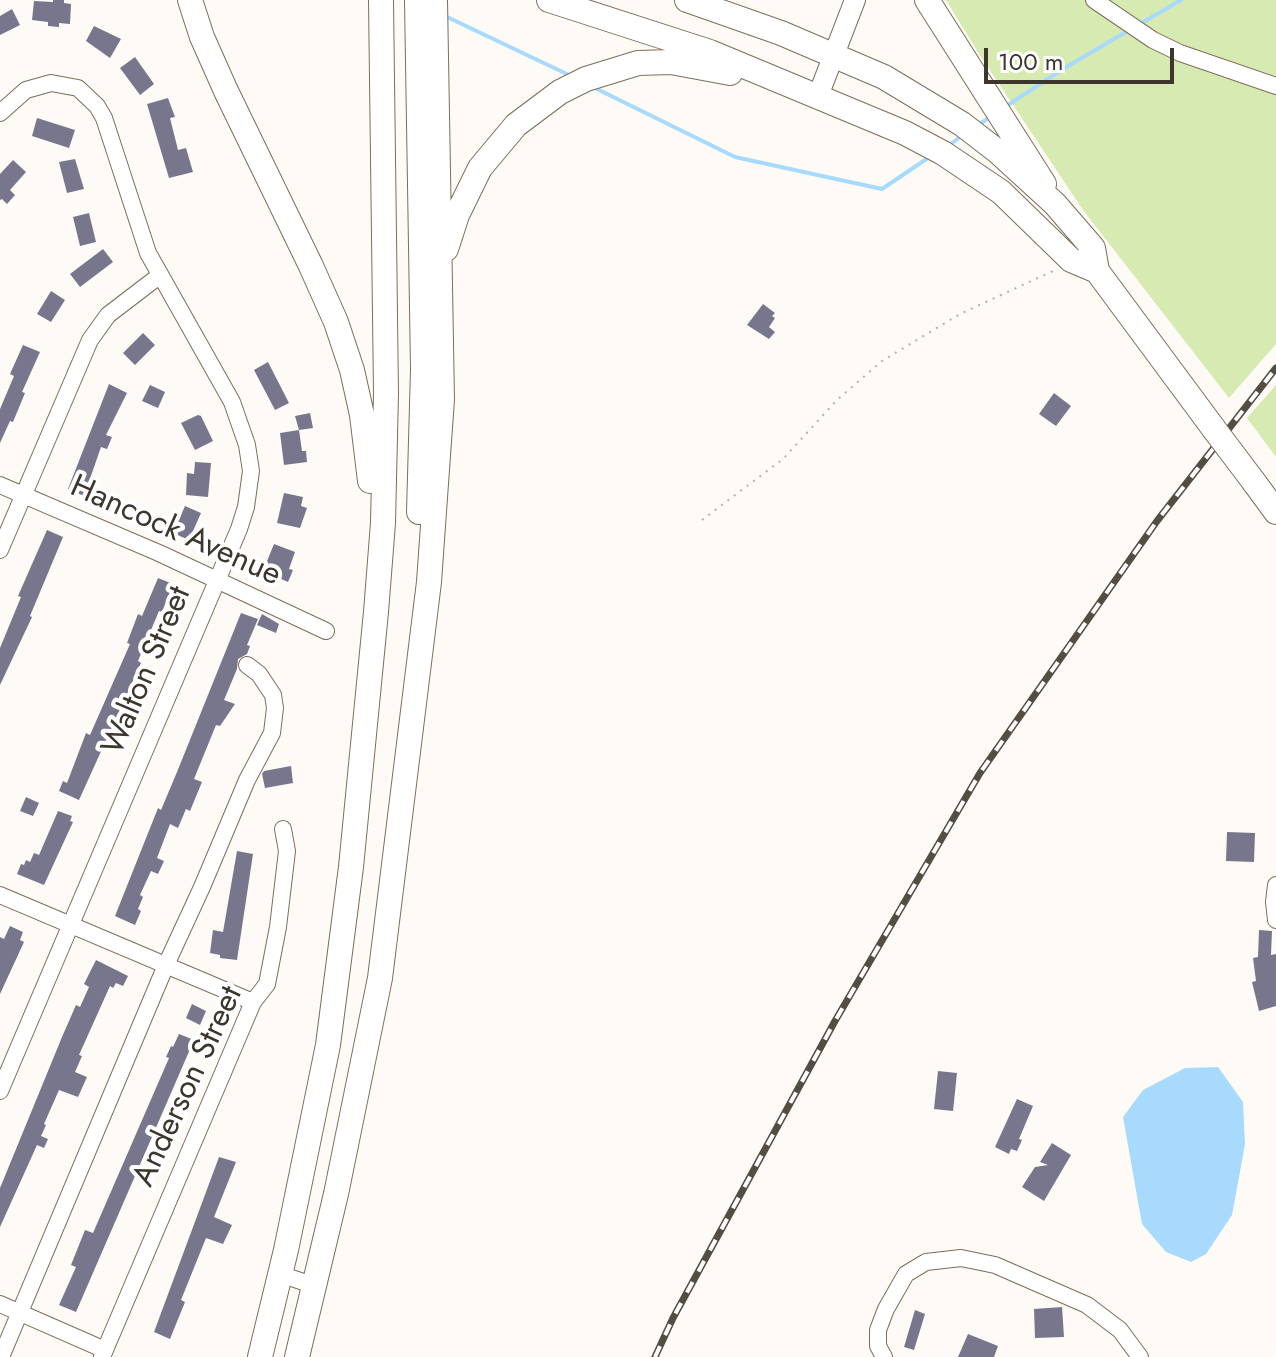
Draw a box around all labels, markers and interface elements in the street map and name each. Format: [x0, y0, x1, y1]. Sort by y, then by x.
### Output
scale bar [988, 32, 1178, 82]
text: 100 m [998, 44, 1064, 79]
street label: Hancock Avenue [64, 468, 286, 596]
street label: Walton Street [95, 581, 201, 761]
street label: Anderson Street [126, 981, 252, 1193]

